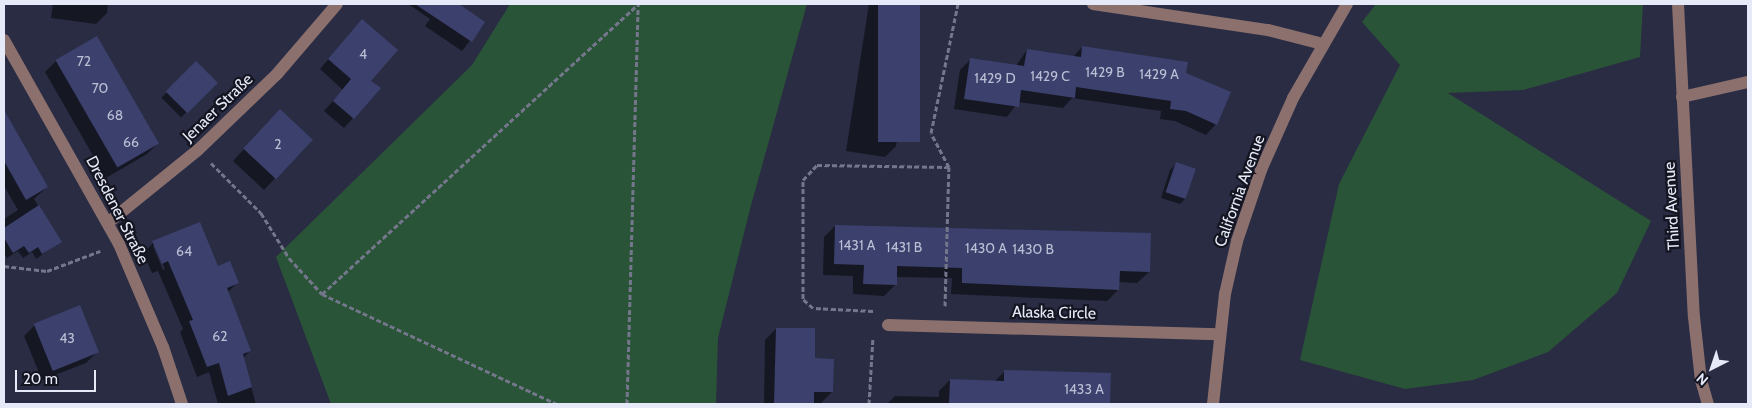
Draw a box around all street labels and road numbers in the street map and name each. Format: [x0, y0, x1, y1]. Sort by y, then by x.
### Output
street label: Jenaer Straße [179, 70, 257, 146]
street label: California Avenue [1211, 132, 1269, 250]
street label: Dresdener Straße [82, 153, 152, 267]
street label: Third Avenue [1660, 161, 1684, 251]
street label: Alaska Circle [1012, 303, 1096, 323]

